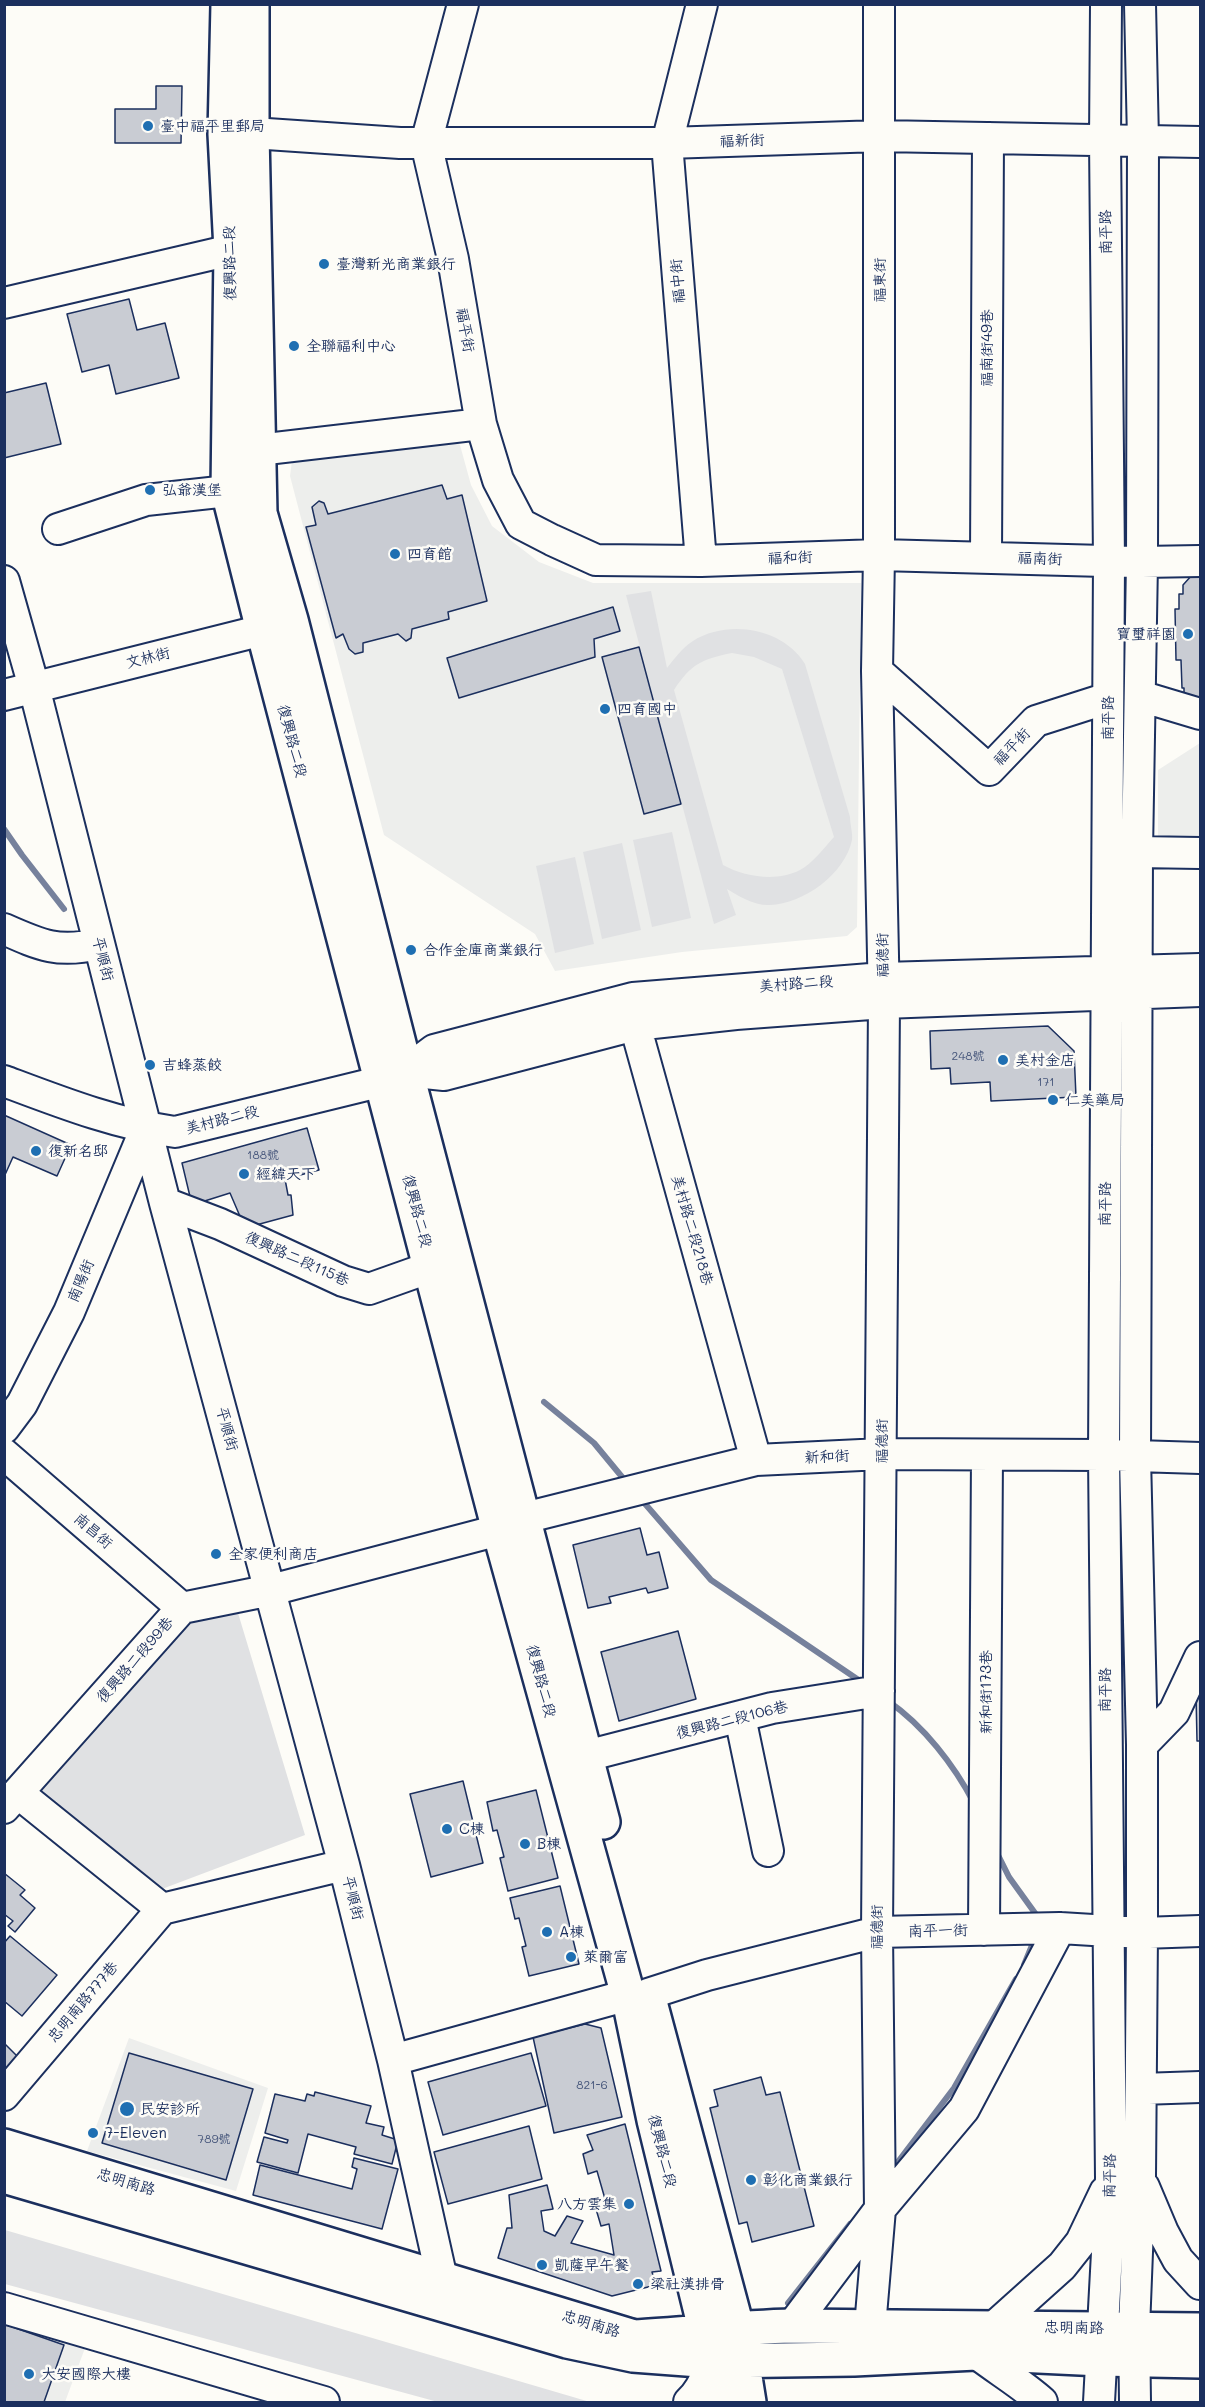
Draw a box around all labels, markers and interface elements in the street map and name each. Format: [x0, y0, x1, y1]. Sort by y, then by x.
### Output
place label: 臺中福平里郵局 [160, 117, 265, 135]
marker: 臺中福平里郵局 [141, 119, 155, 133]
street label: 福新街 [719, 131, 765, 151]
street label: 南平路 [1097, 209, 1115, 255]
street label: 復興路二段 [220, 225, 240, 301]
place label: 臺灣新光商業銀行 [336, 255, 456, 273]
marker: 臺灣新光商業銀行 [317, 257, 331, 271]
street label: 福中街 [667, 258, 689, 304]
street label: 福東街 [871, 258, 889, 302]
street label: 福平街 [452, 306, 478, 354]
street label: 福南街49巷 [978, 309, 996, 387]
place label: 全聯福利中心 [306, 337, 396, 355]
marker: 全聯福利中心 [287, 339, 301, 353]
place label: 弘爺漢堡 [162, 481, 222, 499]
marker: 弘爺漢堡 [143, 483, 157, 497]
place label: 四育館 [407, 545, 452, 563]
marker: 四育館 [388, 547, 402, 561]
street label: 福和街 [767, 548, 813, 568]
street label: 福南街 [1017, 549, 1063, 569]
place label: 寶璽祥園 [1116, 625, 1176, 643]
marker: 寶璽祥園 [1181, 627, 1195, 641]
street label: 文林街 [124, 644, 172, 672]
street label: 南平路 [1099, 696, 1117, 740]
place label: 四育國中 [617, 700, 677, 718]
street label: 復興路二段 [274, 702, 310, 780]
marker: 四育國中 [598, 702, 612, 716]
street label: 福平街 [990, 725, 1034, 769]
street label: 福德街 [874, 932, 892, 978]
street label: 平順街 [89, 935, 117, 983]
place label: 合作金庫商業銀行 [423, 941, 543, 959]
marker: 合作金庫商業銀行 [404, 943, 418, 957]
street label: 美村路二段 [758, 972, 834, 996]
house number: 248號 [952, 1049, 984, 1063]
place label: 美村金店 [1015, 1051, 1075, 1069]
marker: 美村金店 [996, 1053, 1010, 1067]
place label: 吉蜂蒸餃 [162, 1056, 222, 1074]
marker: 吉蜂蒸餃 [143, 1058, 157, 1072]
house number: 171 [1037, 1075, 1055, 1089]
place label: 仁美藥局 [1065, 1091, 1125, 1109]
marker: 仁美藥局 [1046, 1093, 1060, 1107]
street label: 美村路二段 [183, 1102, 261, 1138]
place label: 復新名邸 [48, 1142, 108, 1160]
marker: 復新名邸 [29, 1144, 43, 1158]
house number: 188號 [247, 1148, 279, 1162]
place label: 經緯天下 [256, 1165, 316, 1183]
marker: 經緯天下 [237, 1167, 251, 1181]
street label: 復興路二段 [399, 1172, 435, 1250]
street label: 美村路二段218巷 [668, 1173, 716, 1287]
street label: 南平路 [1096, 1182, 1114, 1226]
street label: 復興路二段115巷 [242, 1228, 352, 1290]
street label: 南陽街 [64, 1257, 98, 1305]
street label: 平順街 [212, 1405, 242, 1453]
street label: 福德街 [873, 1419, 891, 1463]
street label: 新和街 [804, 1447, 850, 1467]
street label: 南昌街 [70, 1509, 116, 1553]
place label: 全家便利商店 [228, 1545, 318, 1563]
marker: 全家便利商店 [209, 1547, 223, 1561]
street label: 復興路二段99巷 [93, 1613, 177, 1707]
street label: 復興路二段 [523, 1642, 559, 1720]
street label: 新和街173巷 [977, 1650, 995, 1734]
street label: 南平路 [1096, 1668, 1114, 1712]
street label: 復興路二段106巷 [674, 1697, 790, 1743]
place label: C棟 [459, 1820, 485, 1838]
marker: C棟 [440, 1822, 454, 1836]
place label: B棟 [537, 1835, 561, 1853]
marker: B棟 [518, 1837, 532, 1851]
street label: 平順街 [339, 1874, 367, 1922]
street label: 福德街 [868, 1905, 886, 1949]
street label: 南平一街 [908, 1921, 968, 1941]
place label: A棟 [559, 1923, 584, 1941]
marker: A棟 [540, 1925, 554, 1939]
place label: 萊爾富 [583, 1948, 628, 1966]
marker: 萊爾富 [564, 1950, 578, 1964]
street label: 忠明南路777巷 [44, 1958, 122, 2046]
house number: 821-6 [576, 2078, 608, 2092]
marker: 民安診所 [118, 2100, 136, 2118]
place label: 民安診所 [140, 2100, 200, 2118]
street label: 復興路二段 [644, 2112, 680, 2190]
place label: 7-Eleven [105, 2124, 167, 2142]
marker: 7-Eleven [86, 2126, 100, 2140]
house number: 789號 [197, 2132, 231, 2146]
street label: 南平路 [1101, 2153, 1119, 2199]
street label: 忠明南路 [95, 2165, 157, 2199]
place label: 彰化商業銀行 [763, 2171, 853, 2189]
marker: 彰化商業銀行 [744, 2173, 758, 2187]
place label: 八方雲集 [557, 2195, 617, 2213]
marker: 八方雲集 [622, 2197, 636, 2211]
place label: 凱薩早午餐 [554, 2256, 629, 2274]
marker: 凱薩早午餐 [535, 2258, 549, 2272]
place label: 梁社漢排骨 [650, 2275, 725, 2293]
marker: 梁社漢排骨 [631, 2277, 645, 2291]
street label: 忠明南路 [560, 2307, 622, 2341]
street label: 忠明南路 [1044, 2318, 1104, 2338]
place label: 大安國際大樓 [41, 2365, 131, 2383]
marker: 大安國際大樓 [22, 2367, 36, 2381]

